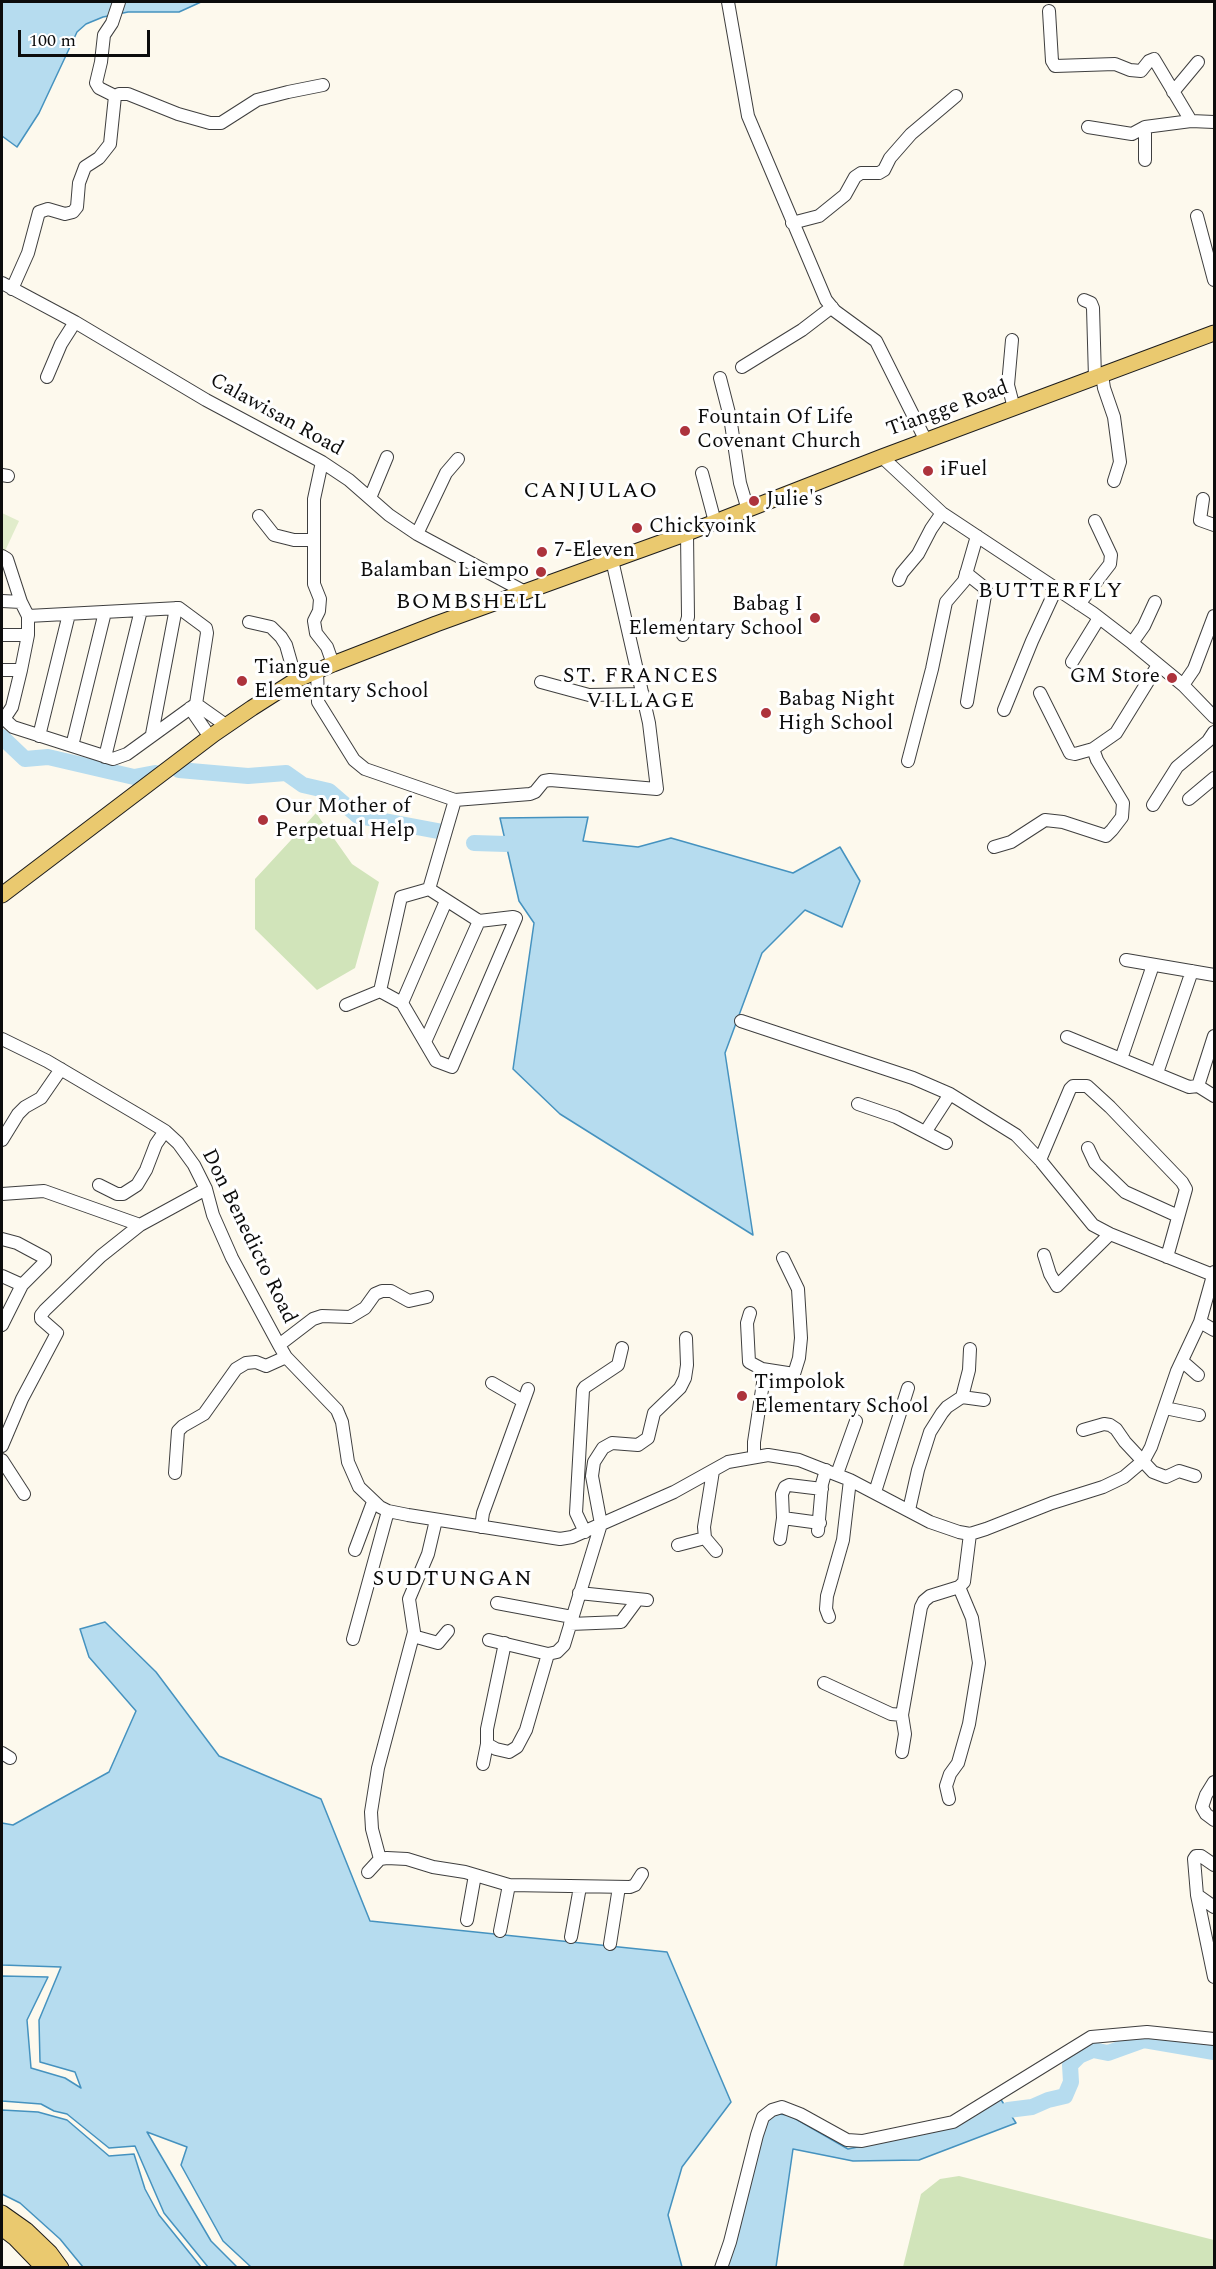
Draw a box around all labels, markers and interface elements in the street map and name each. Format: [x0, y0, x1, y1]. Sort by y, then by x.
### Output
scale bar [21, 18, 153, 56]
text: 100 m [29, 27, 76, 54]
street label: Calawisan Road [205, 369, 347, 463]
street label: Tiangge Road [883, 376, 1013, 444]
place label: Fountain Of Life Covenant Church [697, 406, 861, 456]
marker: Fountain Of Life Covenant Church [678, 424, 692, 438]
place label: iFuel [940, 458, 987, 484]
marker: iFuel [921, 464, 935, 478]
district label: CANJULAO [523, 480, 659, 506]
place label: Julie's [766, 488, 823, 514]
marker: Julie's [747, 494, 761, 508]
place label: Chickyoink [649, 515, 757, 541]
marker: Chickyoink [630, 521, 644, 535]
place label: 7-Eleven [554, 539, 635, 565]
marker: 7-Eleven [535, 545, 549, 559]
place label: Balamban Liempo [360, 559, 529, 585]
marker: Balamban Liempo [534, 565, 548, 579]
district label: BUTTERFLY [978, 580, 1124, 606]
district label: BOMBSHELL [396, 591, 548, 617]
place label: Babag I Elementary School [628, 593, 803, 643]
marker: Babag I Elementary School [808, 611, 822, 625]
place label: Tiangue Elementary School [254, 656, 429, 706]
district label: ST. FRANCES VILLAGE [563, 665, 719, 716]
place label: GM Store [1070, 665, 1160, 691]
marker: GM Store [1165, 671, 1179, 685]
marker: Tiangue Elementary School [235, 674, 249, 688]
place label: Babag Night High School [778, 688, 895, 738]
marker: Babag Night High School [759, 706, 773, 720]
place label: Our Mother of Perpetual Help [275, 795, 415, 845]
marker: Our Mother of Perpetual Help [256, 813, 270, 827]
street label: Don Benedicto Road [195, 1145, 301, 1329]
place label: Timpolok Elementary School [754, 1371, 929, 1421]
marker: Timpolok Elementary School [735, 1389, 749, 1403]
district label: SUDTUNGAN [373, 1568, 533, 1594]

